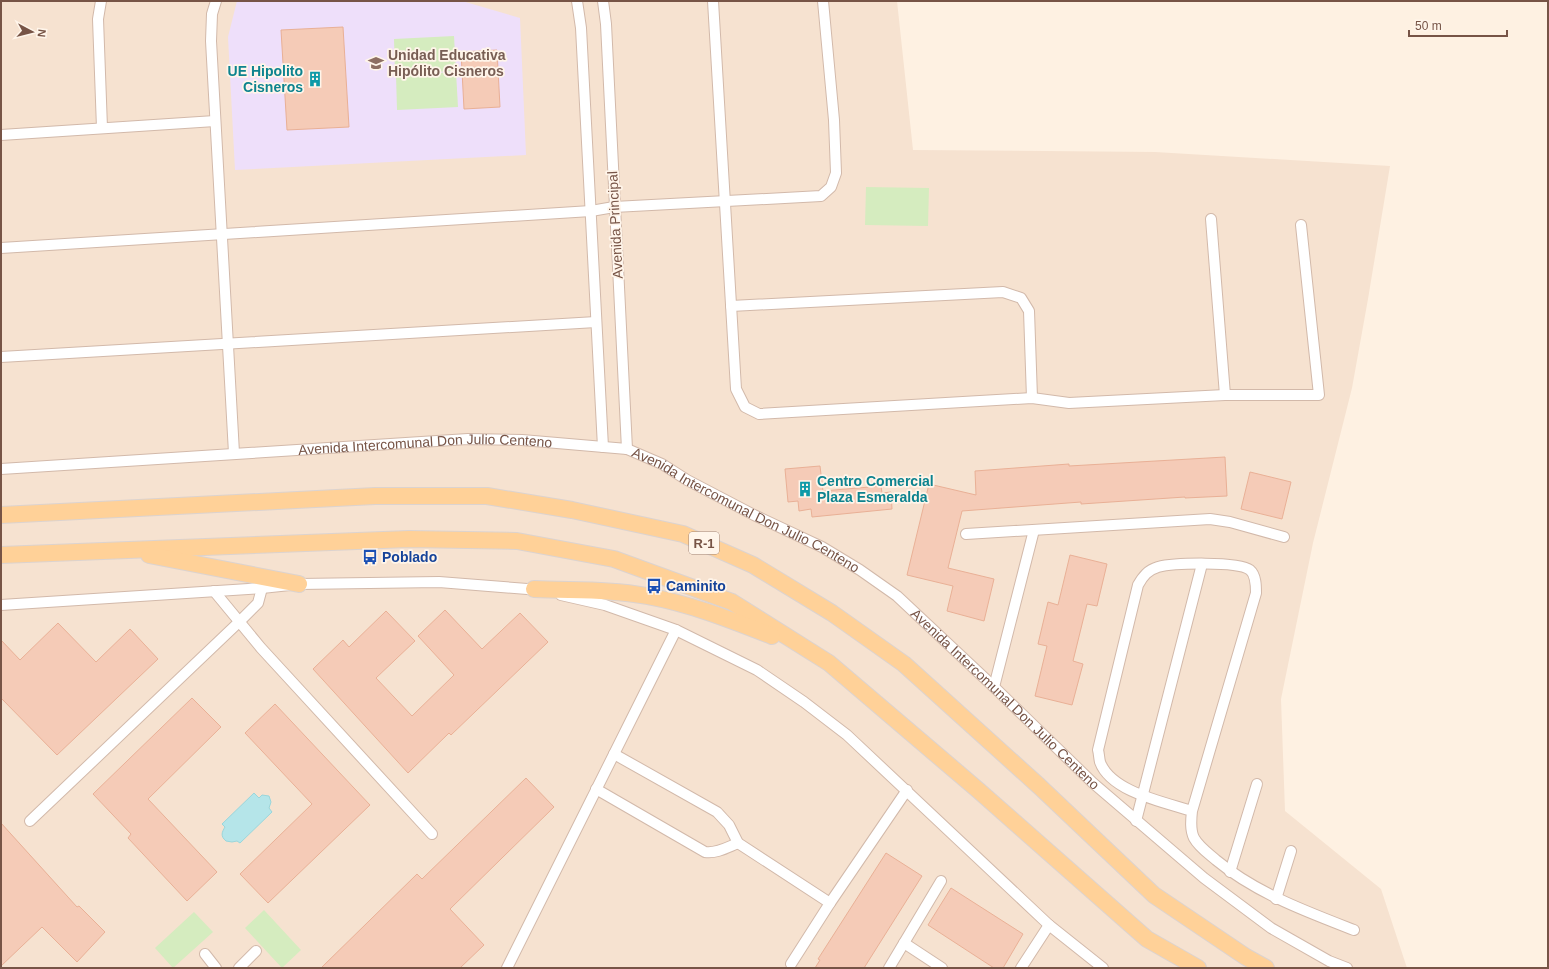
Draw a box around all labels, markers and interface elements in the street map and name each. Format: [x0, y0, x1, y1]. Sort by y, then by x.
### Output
north arrow [12, 12, 52, 52]
scale bar [1409, 12, 1507, 38]
text: 50 m [1415, 19, 1442, 33]
text: N [35, 29, 48, 38]
place label: Unidad Educativa Hipólito Cisneros [388, 47, 506, 79]
school or university icon: Unidad Educativa Hipólito Cisneros [367, 54, 385, 72]
place label: UE Hipolito Cisneros [228, 63, 303, 95]
building icon: UE Hipolito Cisneros [306, 70, 324, 88]
street label: Avenida Principal [604, 171, 626, 279]
street label: Avenida Intercomunal Don Julio Centeno [298, 431, 553, 458]
street label: Avenida Intercomunal Don Julio Centeno [630, 444, 863, 576]
place label: Centro Comercial Plaza Esmeralda [817, 473, 934, 505]
building icon: Centro Comercial Plaza Esmeralda [796, 480, 814, 498]
road number: R-1 [689, 532, 719, 554]
bus stop icon: Poblado [361, 548, 379, 566]
place label: Poblado [382, 549, 437, 565]
bus stop icon: Caminito [645, 577, 663, 595]
place label: Caminito [666, 578, 726, 594]
street label: Avenida Intercomunal Don Julio Centeno [908, 605, 1103, 793]

